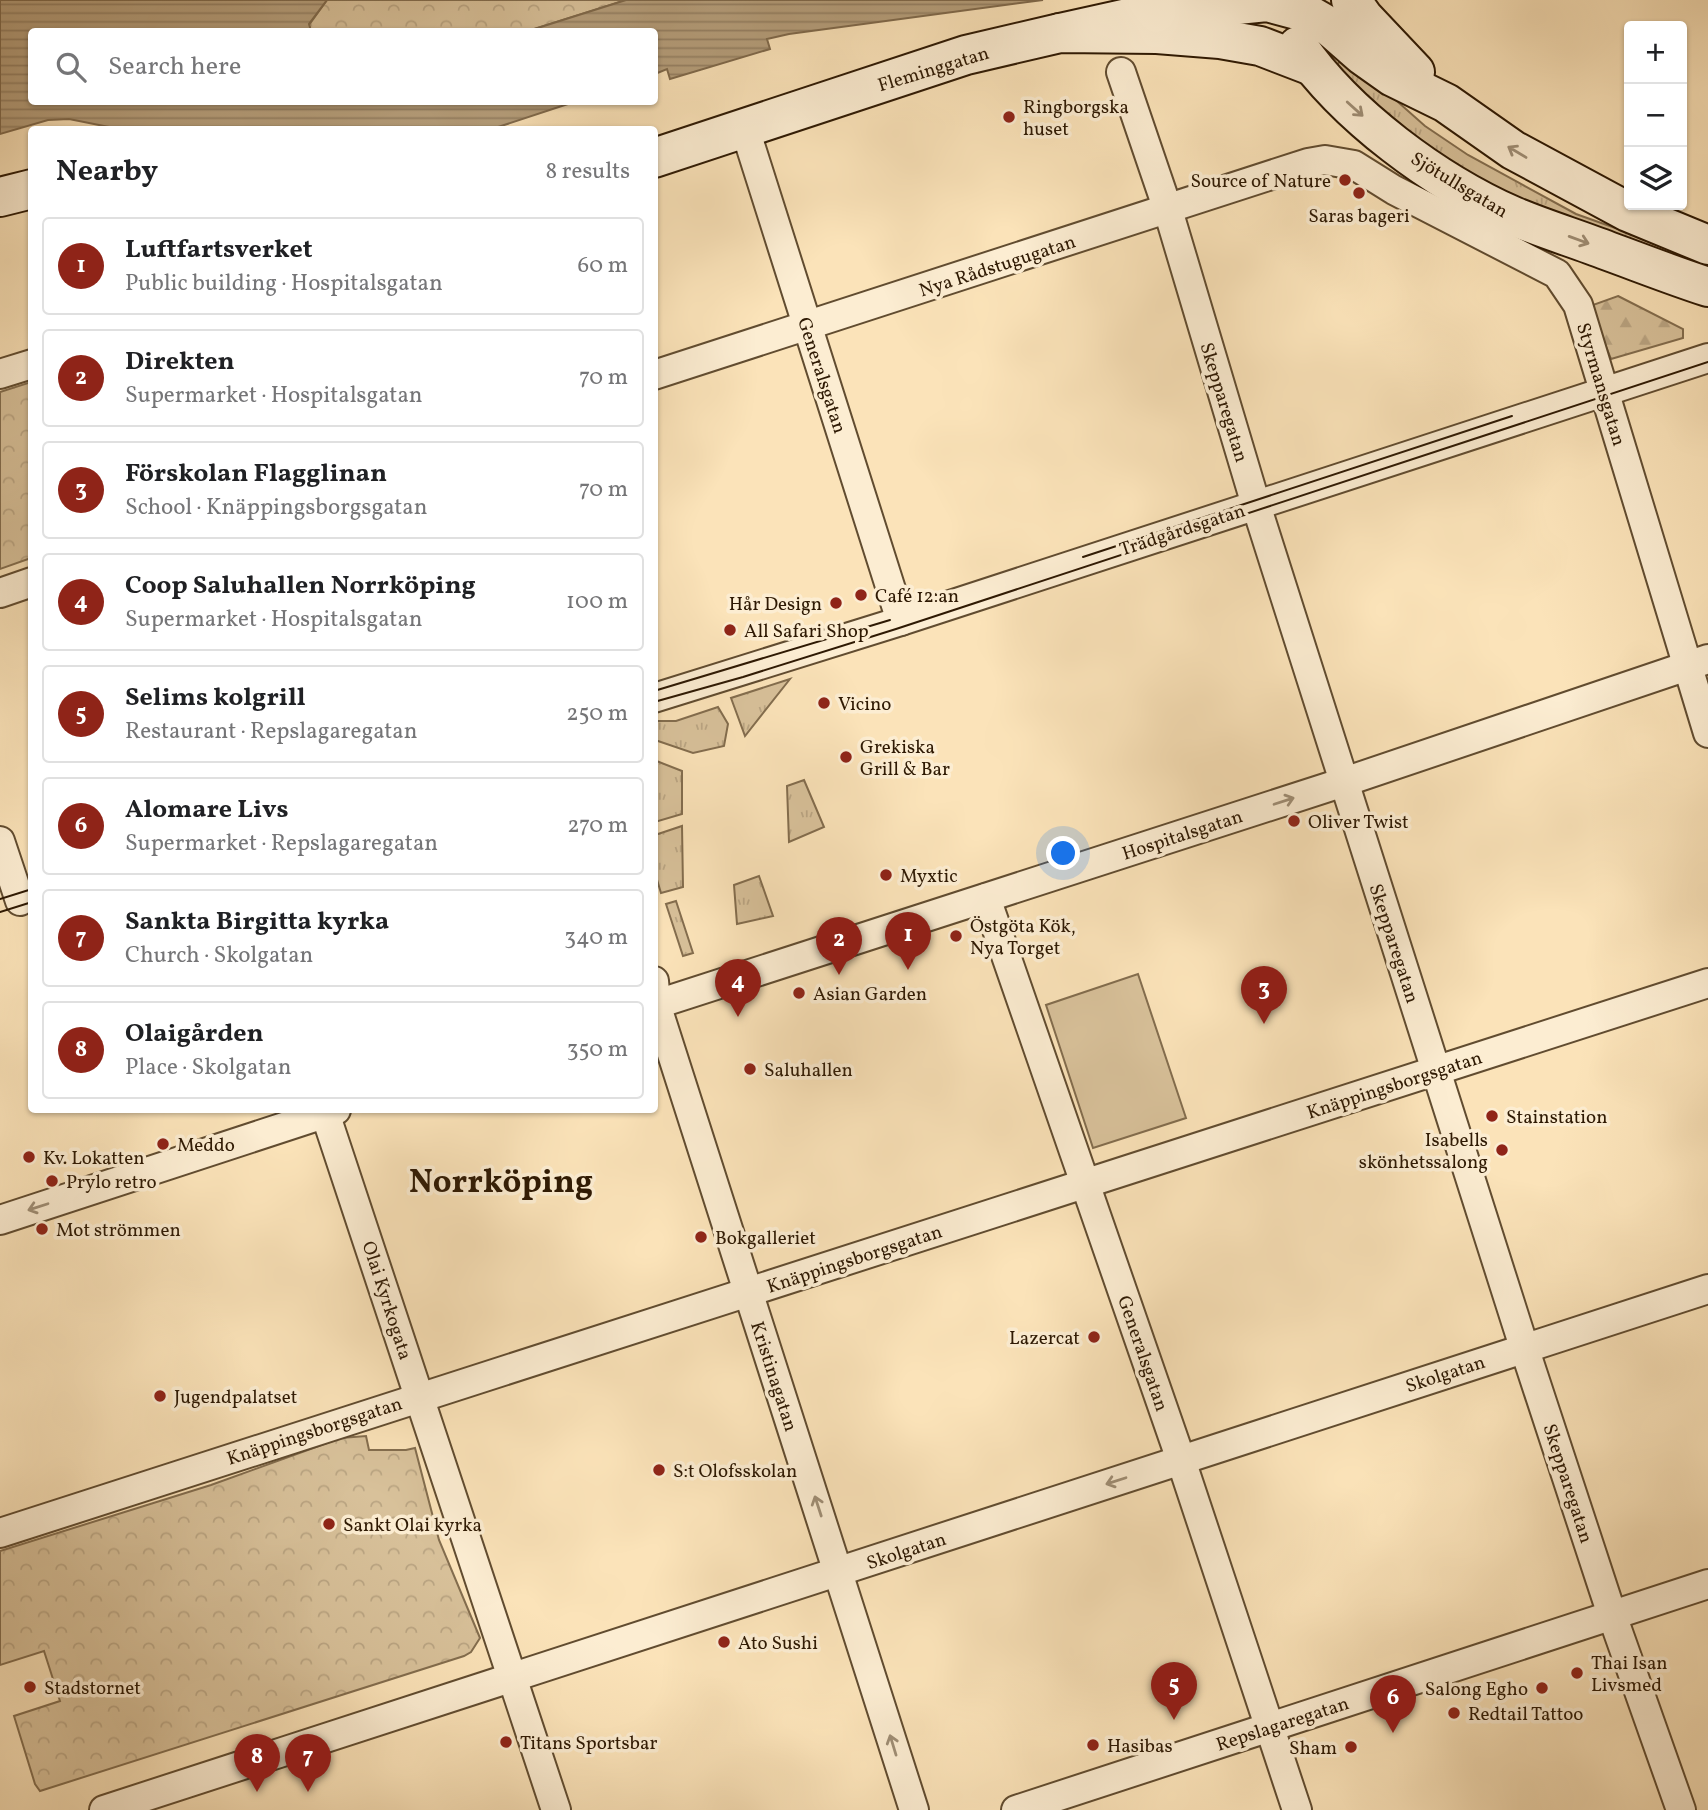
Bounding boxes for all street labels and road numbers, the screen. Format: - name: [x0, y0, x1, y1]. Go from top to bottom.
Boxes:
- street label: Fleminggatan: [875, 41, 993, 99]
- street label: Sjötullsgatan: [1405, 146, 1512, 225]
- street label: Nya Rådstugugatan: [916, 229, 1079, 304]
- street label: Generalsgatan: [790, 314, 852, 437]
- street label: Styrmansgatan: [1569, 320, 1631, 449]
- street label: Skepparegatan: [1193, 339, 1254, 466]
- street label: Trädgårdsgatan: [1116, 498, 1249, 563]
- street label: Hospitalsgatan: [1119, 804, 1246, 868]
- street label: Skepparegatan: [1362, 881, 1425, 1007]
- street label: Knäppingsborgsgatan: [1304, 1045, 1486, 1127]
- street label: Knäppingsborgsgatan: [764, 1219, 946, 1301]
- street label: Olai Kyrkogata: [355, 1238, 418, 1363]
- street label: Generalsgatan: [1110, 1292, 1174, 1415]
- street label: Kristinagatan: [743, 1318, 803, 1435]
- street label: Skolgatan: [1402, 1350, 1489, 1400]
- street label: Knäppingsborgsgatan: [224, 1391, 406, 1473]
- street label: Skepparegatan: [1536, 1421, 1599, 1547]
- street label: Skolgatan: [863, 1527, 950, 1577]
- street label: Repslagaregatan: [1213, 1691, 1352, 1759]

